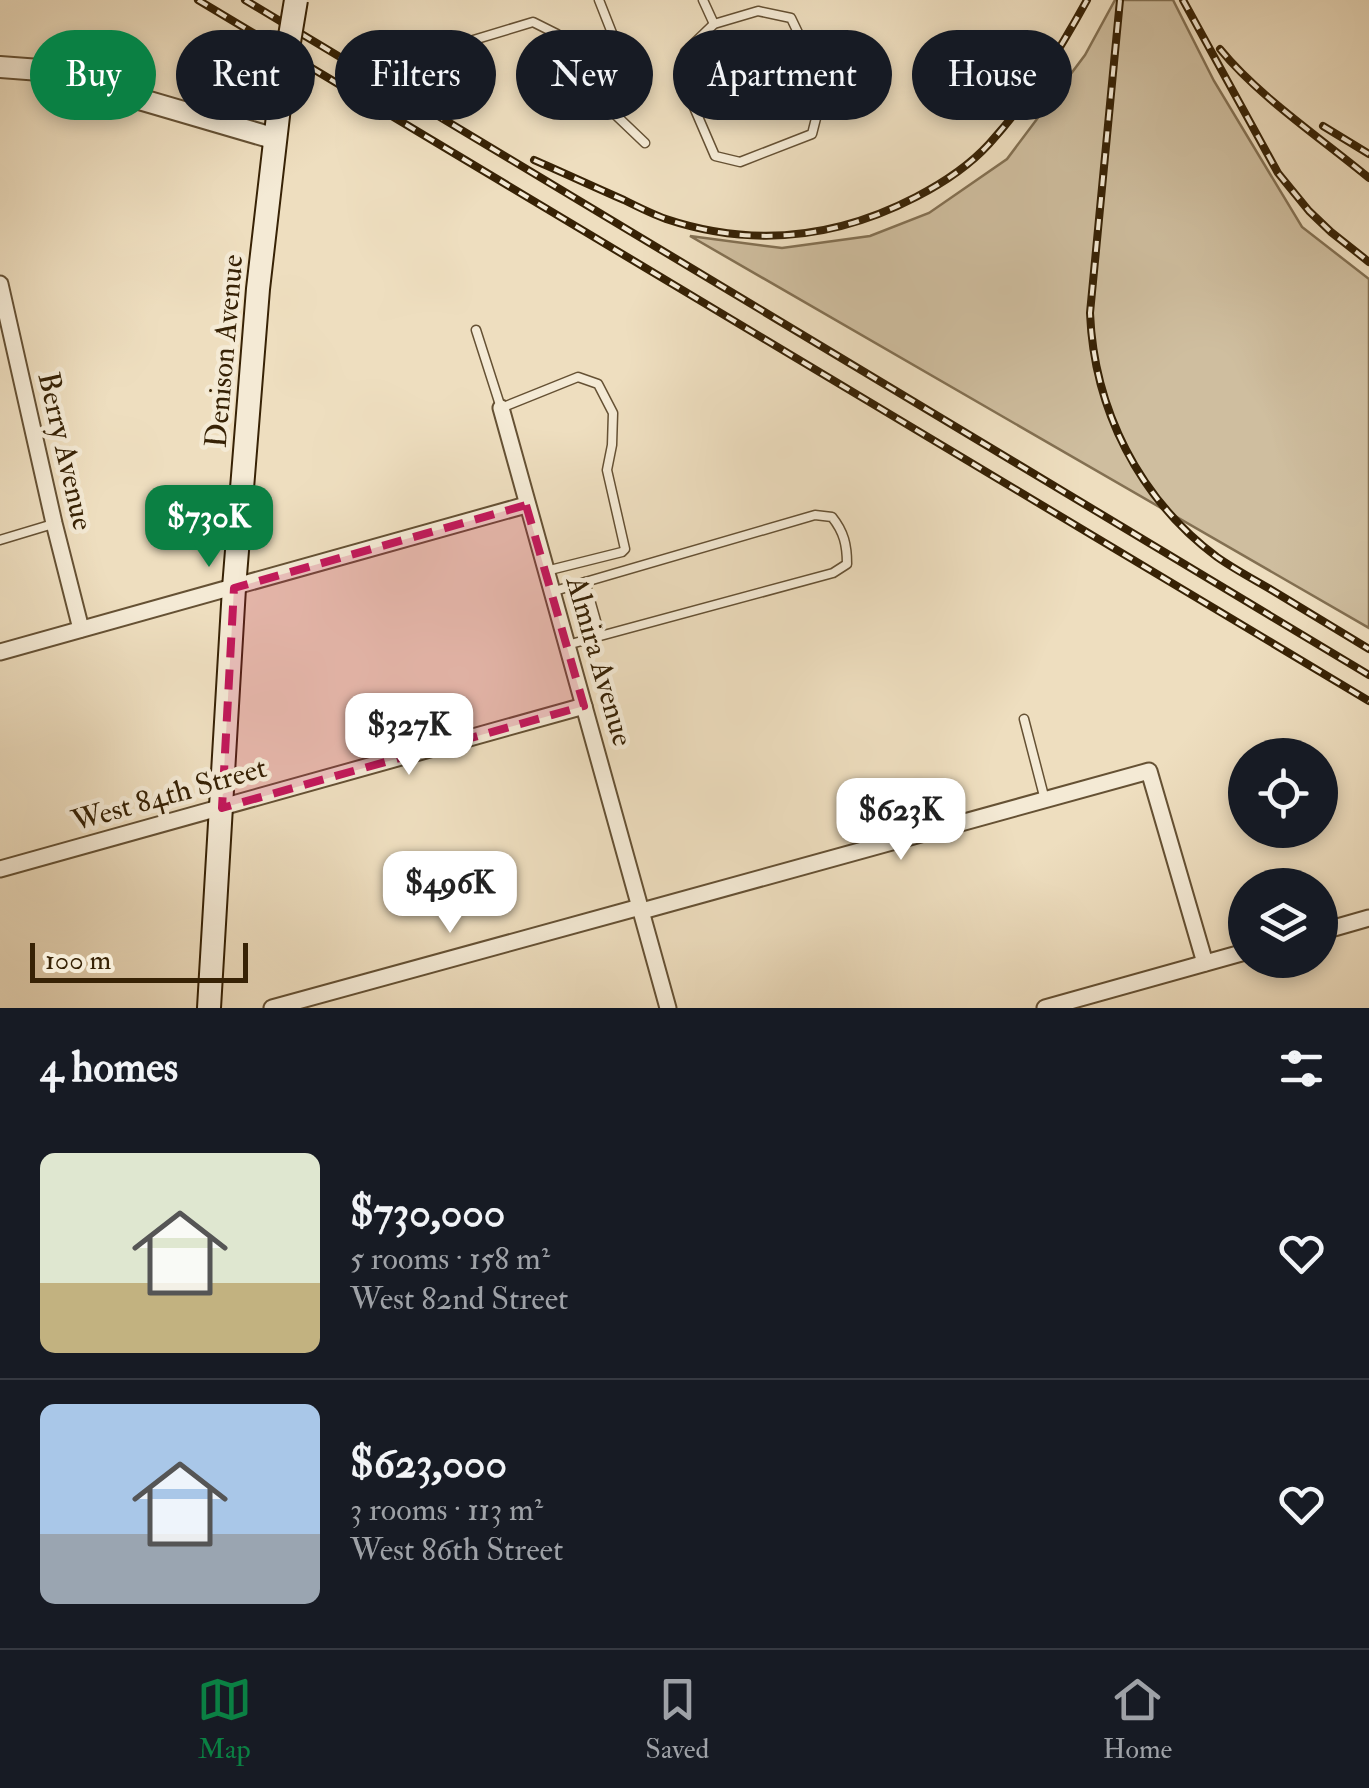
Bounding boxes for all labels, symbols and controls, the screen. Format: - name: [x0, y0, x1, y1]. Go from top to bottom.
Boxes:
- chip: Buy: [30, 30, 156, 120]
- chip: Rent: [176, 30, 315, 120]
- chip: Filters: [335, 30, 496, 120]
- chip: New: [516, 30, 653, 120]
- chip: Apartment: [673, 30, 892, 120]
- chip: House: [912, 30, 1072, 120]
- street label: Denison Avenue: [198, 253, 251, 449]
- street label: Berry Avenue: [29, 369, 102, 534]
- pin: $730K: [139, 485, 279, 570]
- text: $730K: [167, 497, 251, 537]
- street label: Almira Avenue: [557, 571, 641, 750]
- pin: $327K: [339, 693, 479, 778]
- text: $327K: [367, 705, 451, 745]
- map controls: [1228, 738, 1338, 978]
- button: locate: [1228, 738, 1338, 848]
- street label: West 84th Street: [66, 749, 271, 840]
- pin: $623K: [831, 778, 971, 863]
- text: $623K: [858, 790, 944, 830]
- pin: $496K: [380, 851, 520, 936]
- text: $496K: [405, 863, 495, 903]
- button: layers: [1228, 868, 1338, 978]
- scale bar: [30, 938, 248, 983]
- text: 100 m: [45, 943, 111, 978]
- icon: filters: [1274, 1041, 1329, 1096]
- text: 4 homes: [40, 1042, 178, 1094]
- text: $730,000: [350, 1187, 505, 1239]
- icon: home: [120, 1193, 240, 1313]
- icon: heart: [1274, 1226, 1329, 1281]
- text: 5 rooms · 158 m²: [350, 1239, 550, 1279]
- text: West 82nd Street: [350, 1279, 568, 1319]
- text: $623,000: [350, 1438, 507, 1490]
- icon: home: [120, 1444, 240, 1564]
- icon: heart: [1274, 1477, 1329, 1532]
- text: 3 rooms · 113 m²: [350, 1490, 543, 1530]
- text: West 86th Street: [350, 1530, 563, 1570]
- tab: Map: [197, 1672, 252, 1767]
- tab: Saved: [645, 1672, 709, 1767]
- tab: Home: [1103, 1672, 1172, 1767]

